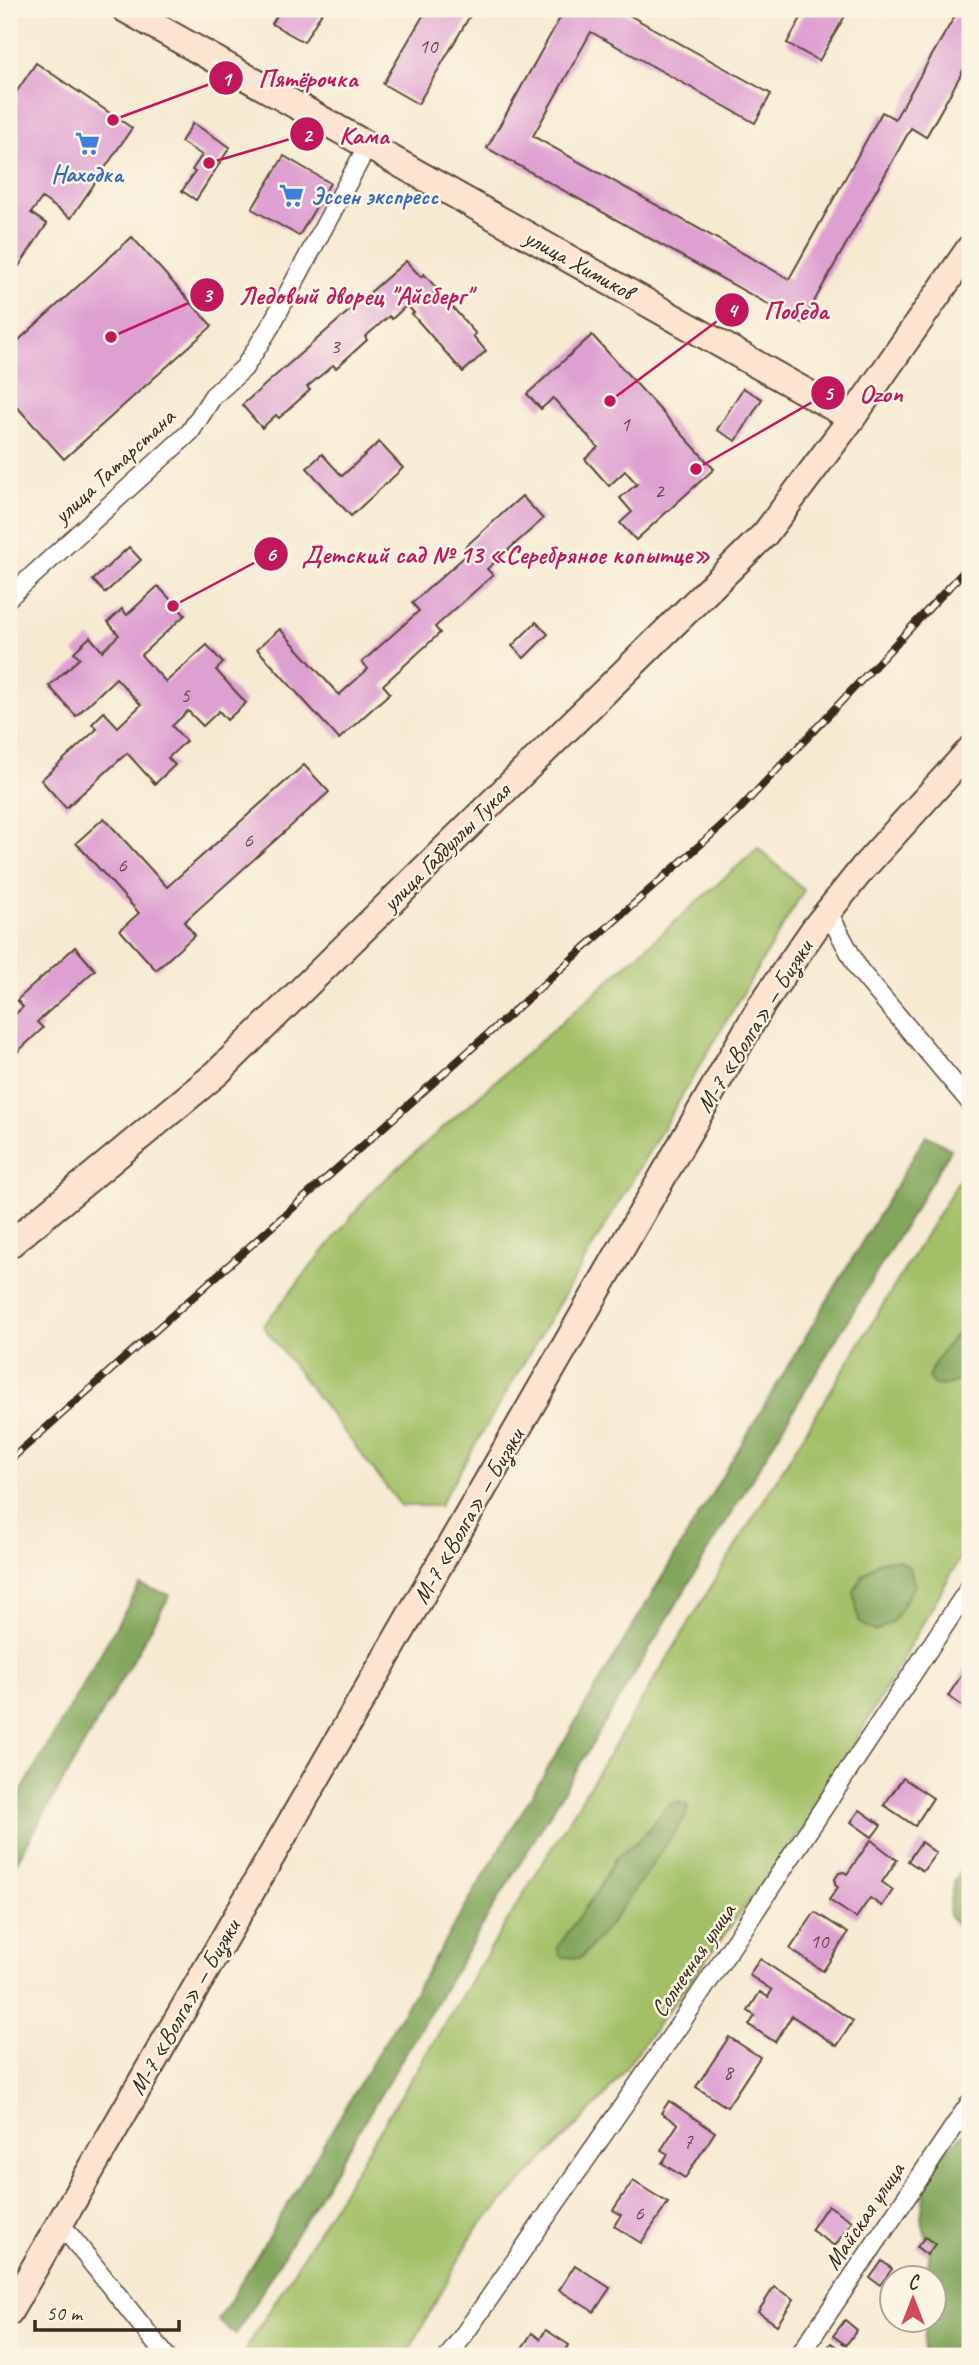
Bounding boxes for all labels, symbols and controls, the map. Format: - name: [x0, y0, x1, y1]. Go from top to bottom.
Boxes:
- house number: 10: [419, 33, 439, 59]
- callout: Пятёрочка: [209, 55, 371, 102]
- text: Пятёрочка: [258, 62, 359, 95]
- text: 1: [221, 66, 233, 92]
- callout: Кама: [290, 111, 403, 158]
- text: Кама: [339, 119, 391, 152]
- text: 2: [302, 122, 314, 148]
- supermarket icon: Находка: [73, 129, 101, 157]
- place label: Находка: [51, 159, 125, 189]
- place label: Эссен экспресс: [311, 181, 440, 211]
- supermarket icon: Эссен экспресс: [277, 182, 305, 210]
- street label: улица Химиков: [517, 221, 642, 308]
- callout: Ледовый дворец "Айсберг": [189, 272, 486, 319]
- text: Ледовый дворец "Айсберг": [238, 279, 478, 312]
- text: 3: [202, 282, 214, 308]
- callout: Победа: [714, 286, 842, 333]
- text: Победа: [764, 294, 831, 327]
- text: 4: [727, 297, 739, 323]
- house number: 3: [330, 333, 341, 359]
- callout: Ozon: [810, 369, 917, 416]
- text: Ozon: [859, 377, 904, 410]
- text: 5: [823, 380, 834, 406]
- street label: улица Татарстана: [45, 401, 182, 531]
- house number: 1: [620, 411, 631, 437]
- house number: 2: [654, 478, 665, 504]
- callout: Детский сад № 13 «Серебряное копытце»: [253, 531, 724, 578]
- text: Детский сад № 13 «Серебряное копытце»: [302, 538, 711, 571]
- text: 6: [266, 541, 278, 567]
- house number: 5: [180, 682, 191, 708]
- street label: улица Габдуллы Тукая: [374, 775, 518, 919]
- house number: 6: [243, 827, 253, 853]
- house number: 6: [117, 852, 127, 878]
- street label: М-7 «Волга» — Бизяки: [689, 932, 821, 1118]
- street label: М-7 «Волга» — Бизяки: [406, 1421, 532, 1609]
- street label: Солнечная улица: [644, 1896, 743, 2023]
- street label: М-7 «Волга» — Бизяки: [122, 1912, 248, 2100]
- house number: 10: [810, 1928, 830, 1954]
- house number: 8: [723, 2059, 735, 2085]
- house number: 7: [683, 2128, 694, 2154]
- street label: Майская улица: [817, 2155, 912, 2275]
- house number: 6: [634, 2200, 644, 2226]
- north arrow: [878, 2264, 948, 2334]
- text: С: [908, 2271, 920, 2295]
- scale bar: [35, 2288, 178, 2332]
- text: 50 m: [46, 2300, 84, 2326]

